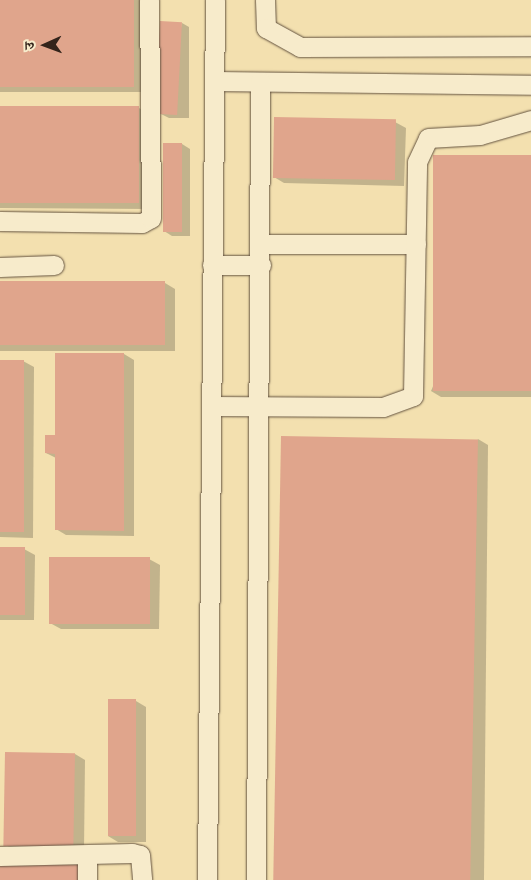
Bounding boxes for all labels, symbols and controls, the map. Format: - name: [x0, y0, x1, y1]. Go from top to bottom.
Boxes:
- north arrow: [20, 20, 70, 70]
- text: उ: [21, 42, 39, 49]

